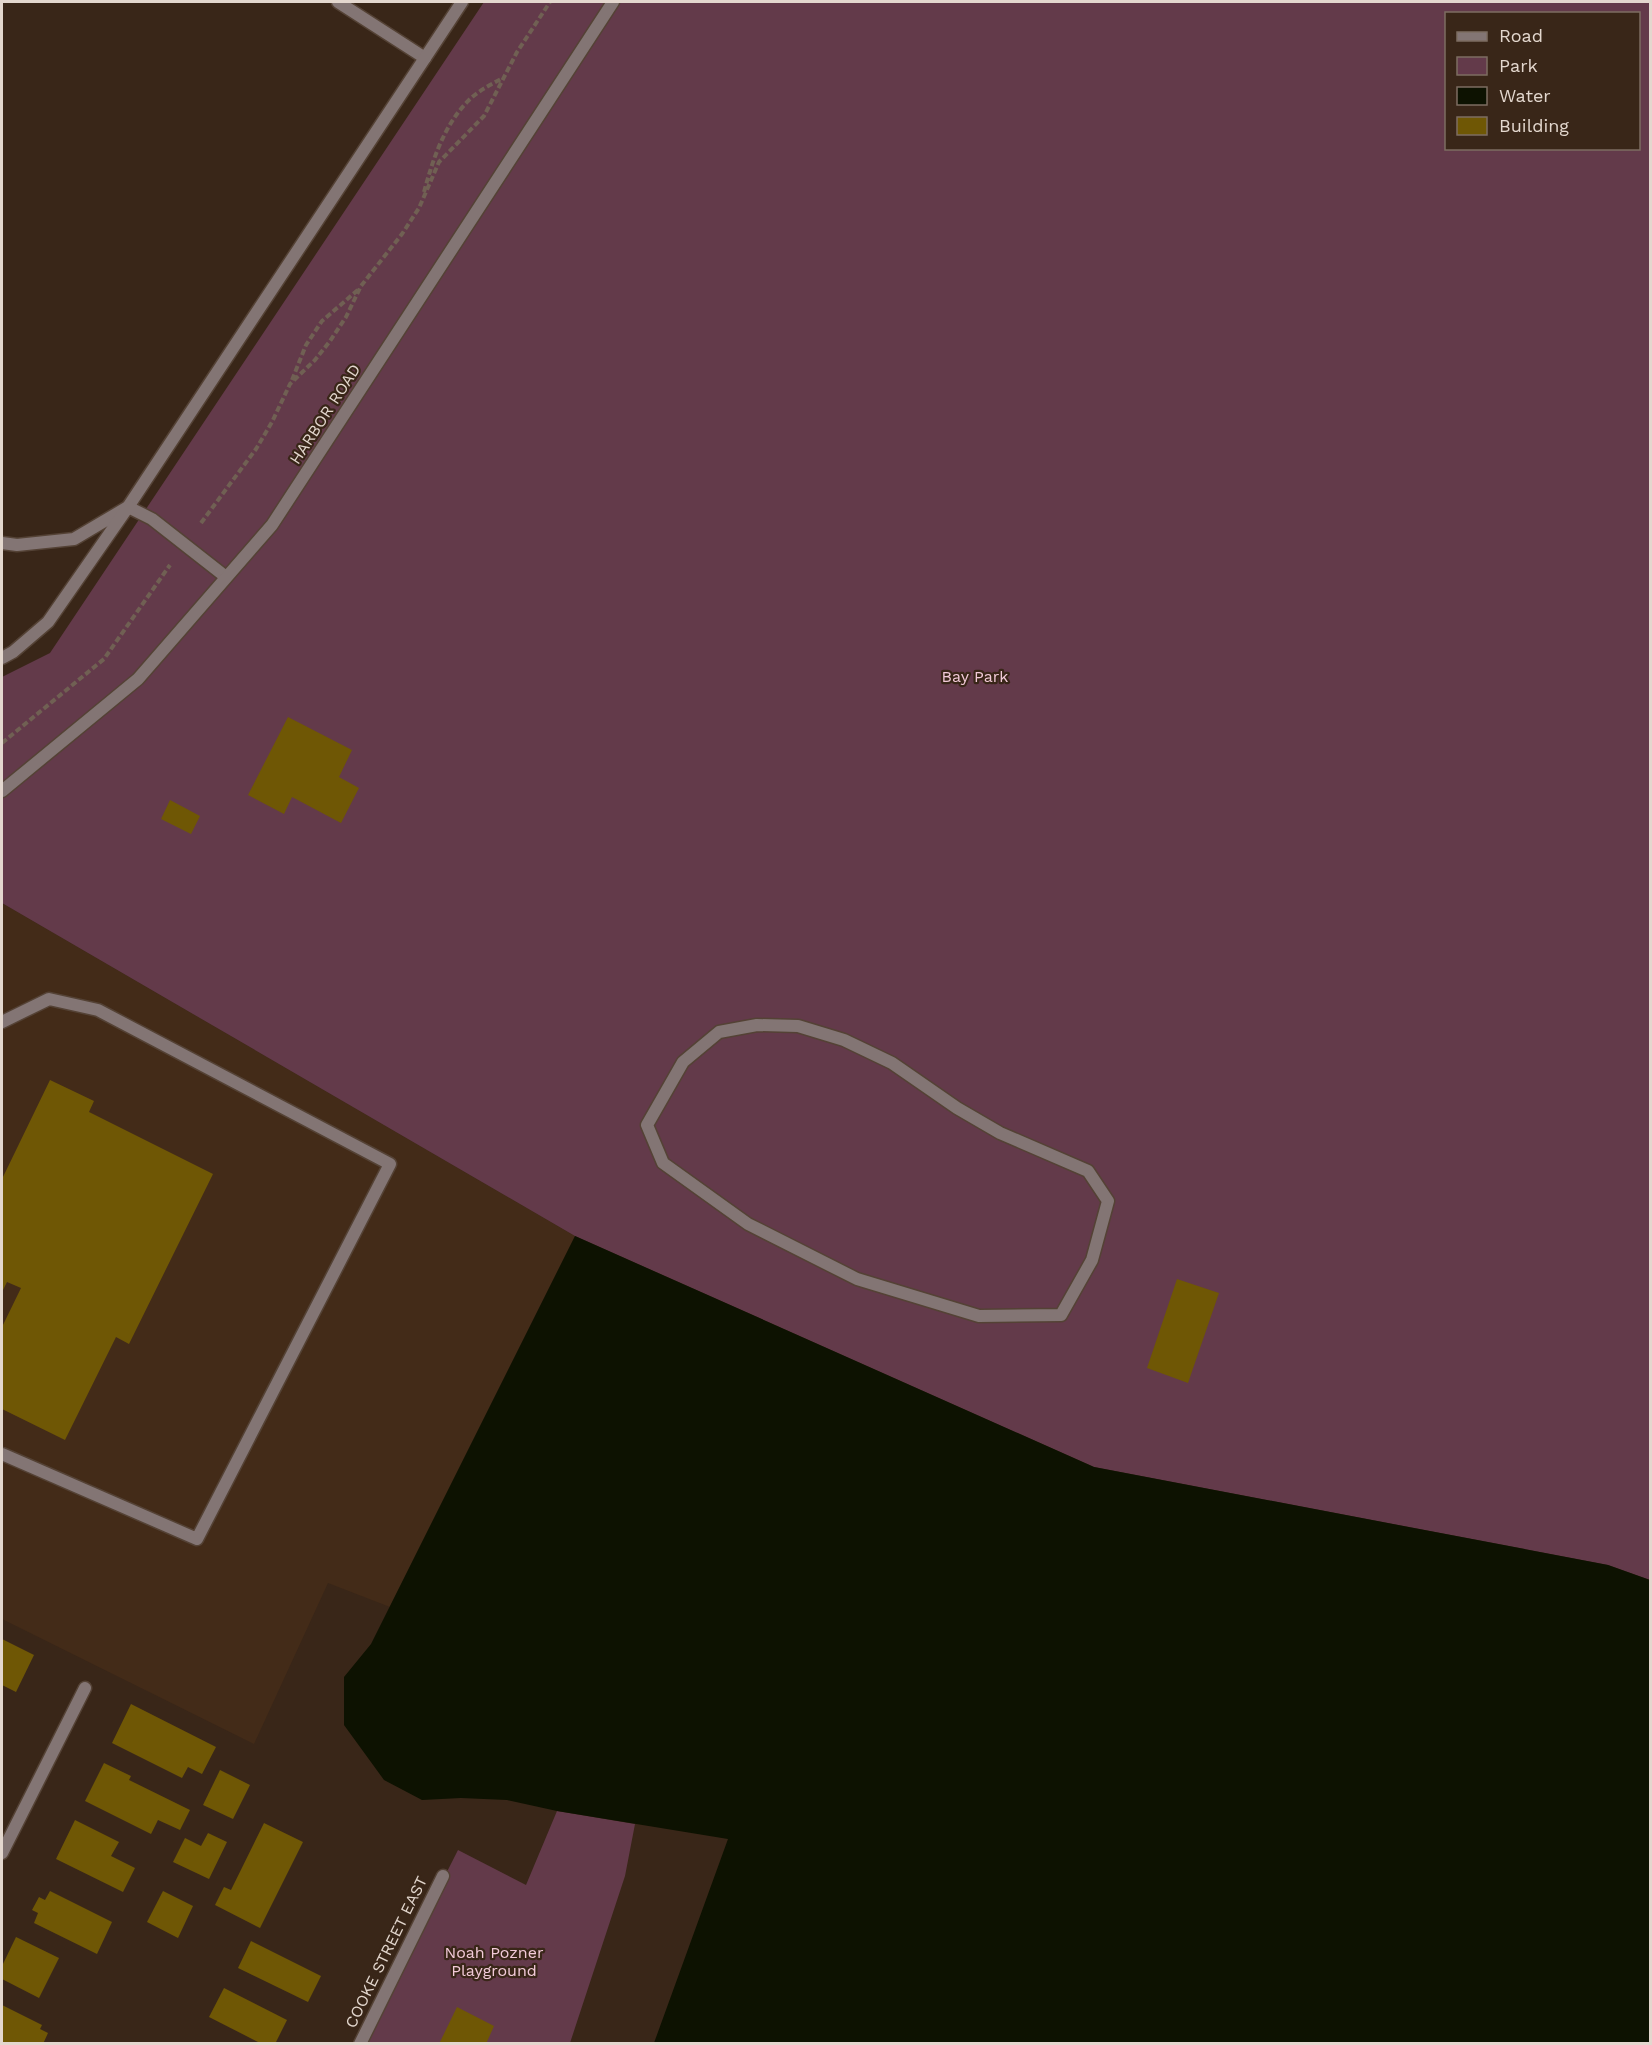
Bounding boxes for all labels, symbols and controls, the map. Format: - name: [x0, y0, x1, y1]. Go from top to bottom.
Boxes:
- legend: [1445, 12, 1640, 150]
- text: Road: [1499, 25, 1543, 46]
- text: Park: [1499, 55, 1538, 76]
- text: Water: [1499, 85, 1551, 106]
- text: Building: [1499, 115, 1569, 136]
- street label: HARBOR ROAD: [286, 360, 364, 468]
- park label: Bay Park: [942, 667, 1008, 686]
- street label: COOKE STREET EAST: [341, 1873, 431, 2031]
- park label: Noah Pozner Playground: [445, 1943, 544, 1980]

